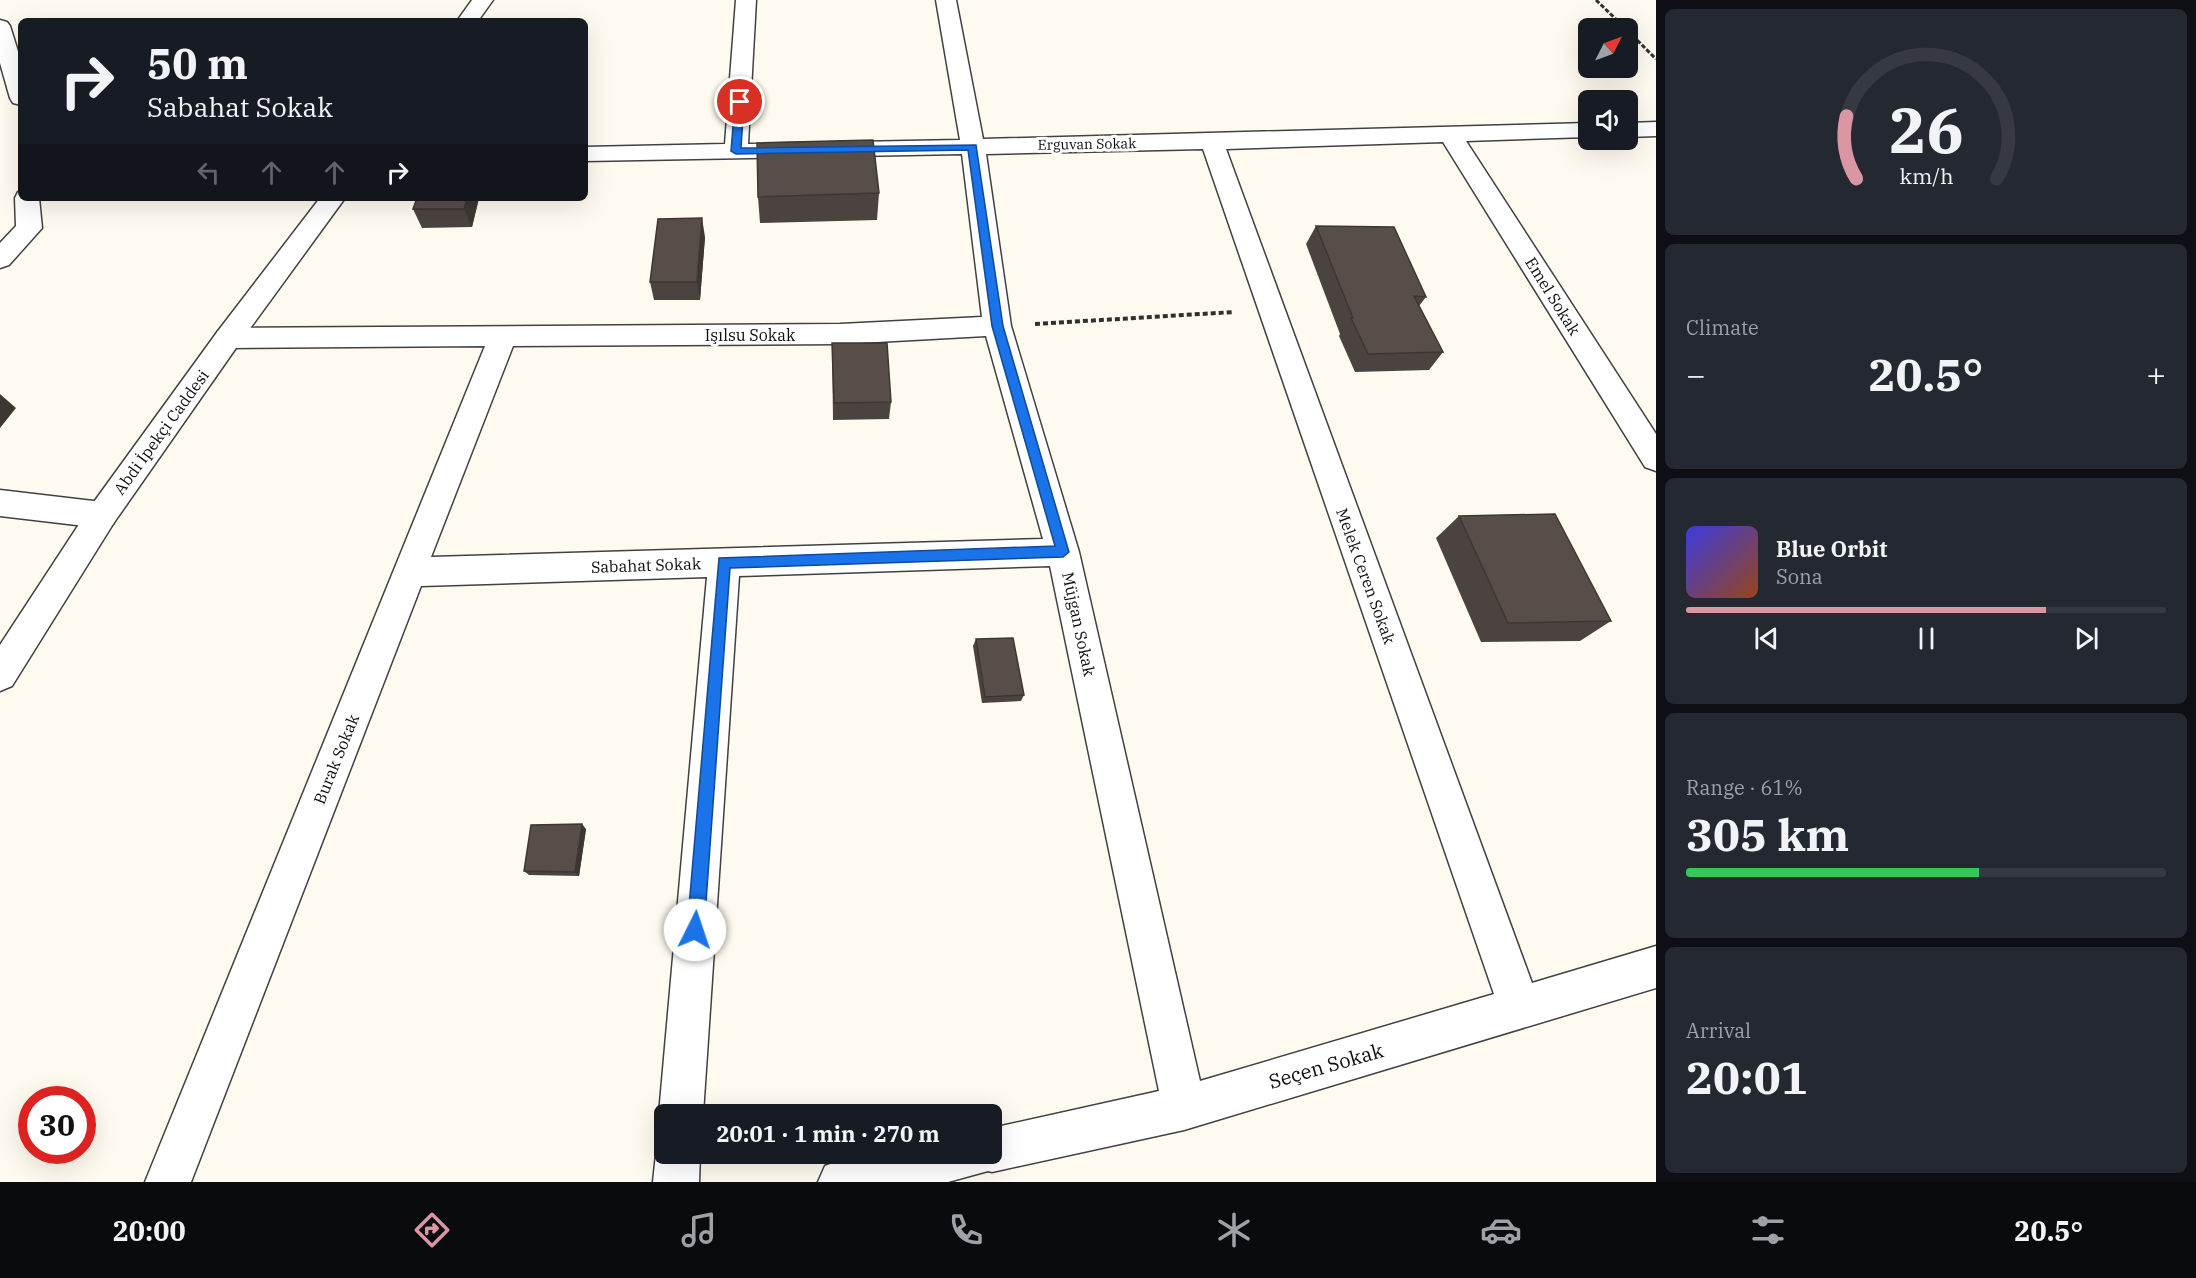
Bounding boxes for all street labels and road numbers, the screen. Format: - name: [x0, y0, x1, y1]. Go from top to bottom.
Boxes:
- street label: Erguvan Sokak: [1037, 134, 1137, 154]
- street label: Emel Sokak: [1521, 253, 1585, 339]
- street label: Işılsu Sokak: [705, 325, 796, 345]
- street label: Abdi İpekçi Caddesi: [109, 366, 213, 498]
- street label: Melek Ceren Sokak: [1332, 505, 1400, 647]
- street label: Sabahat Sokak: [591, 553, 702, 577]
- street label: Müjgan Sokak: [1058, 570, 1100, 679]
- street label: Burak Sokak: [309, 711, 363, 807]
- street label: Seçen Sokak: [1265, 1036, 1387, 1095]

